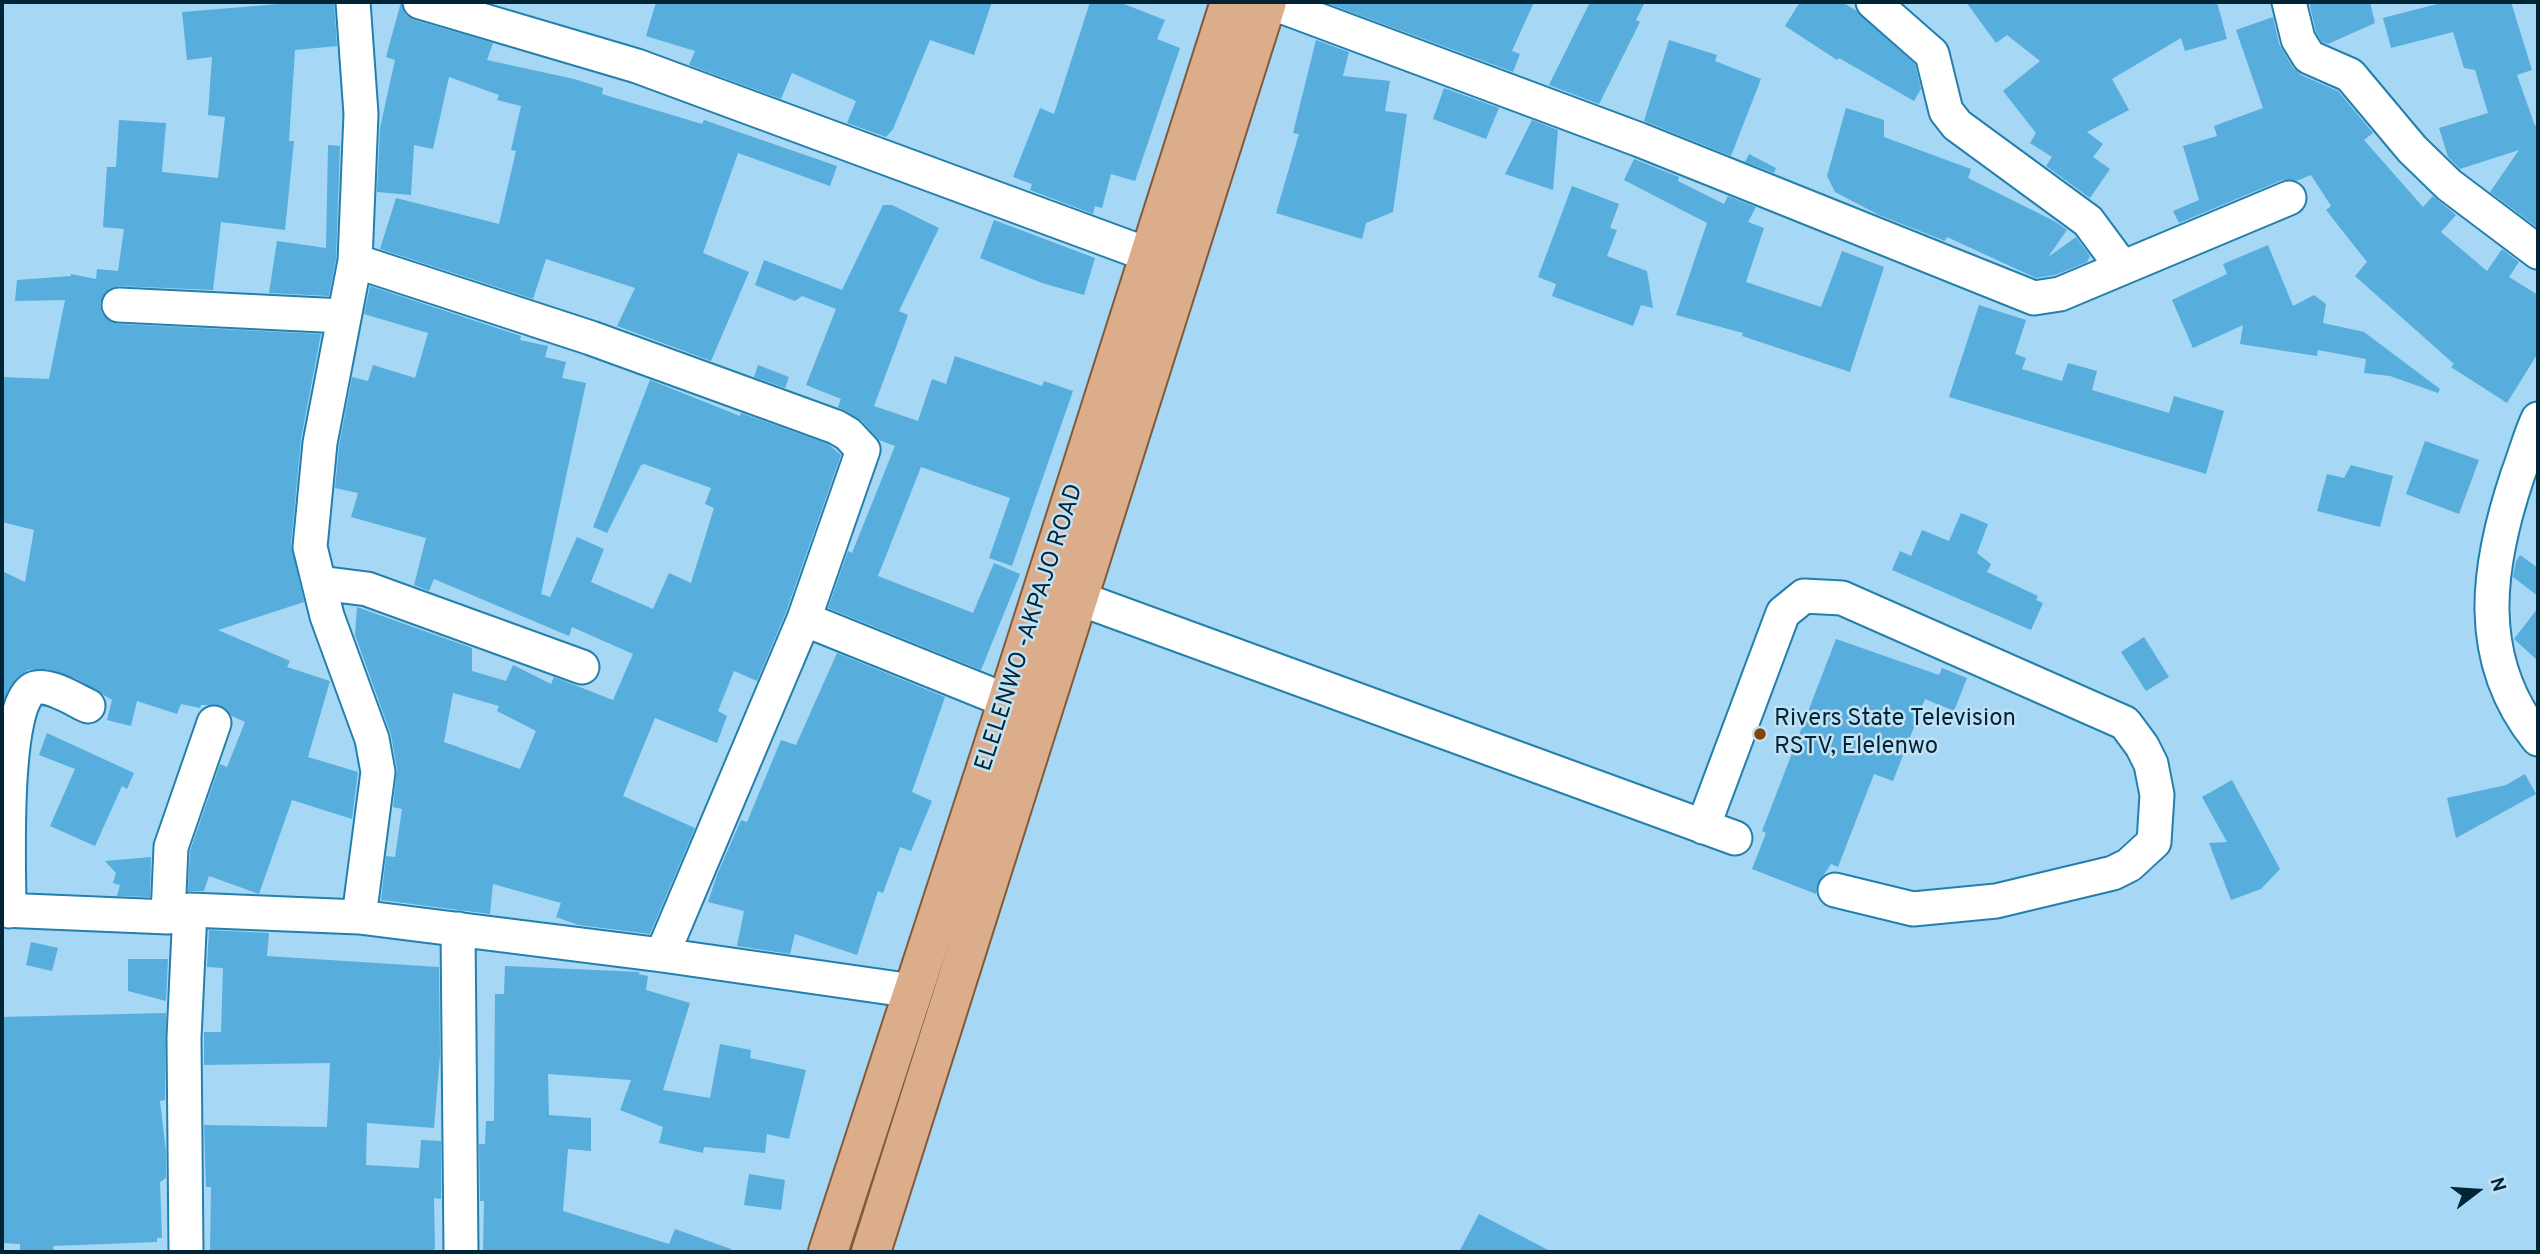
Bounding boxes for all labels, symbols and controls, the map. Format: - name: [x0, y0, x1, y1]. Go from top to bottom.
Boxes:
- street label: ELELENWO -AKPAJO ROAD: [971, 481, 1091, 775]
- place label: Rivers State Television RSTV, Elelenwo: [1774, 706, 2016, 762]
- marker: Rivers State Television RSTV, Elelenwo: [1752, 726, 1768, 742]
- north arrow: [2442, 1156, 2512, 1226]
- text: N: [2484, 1175, 2511, 1195]

